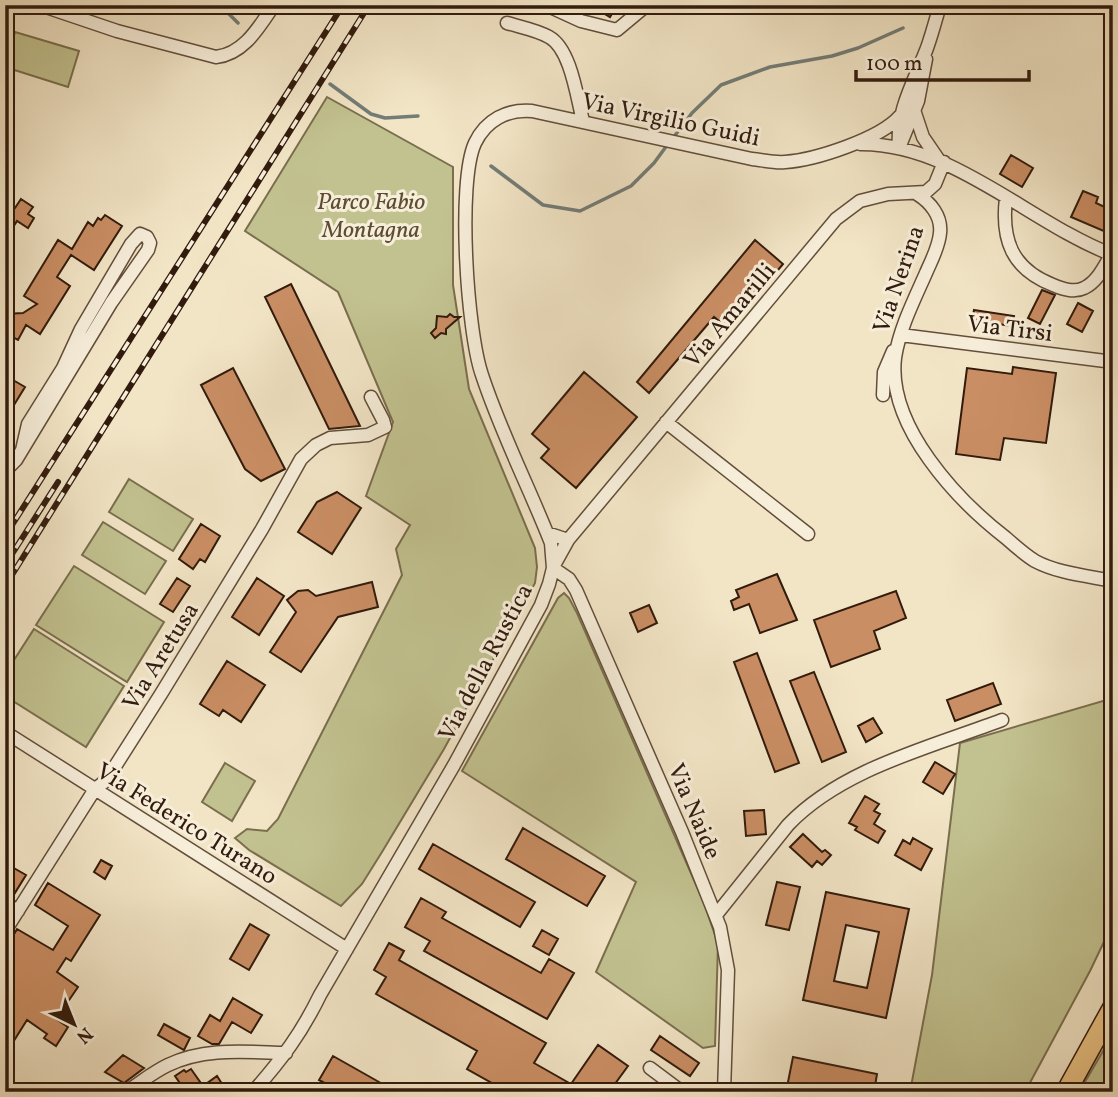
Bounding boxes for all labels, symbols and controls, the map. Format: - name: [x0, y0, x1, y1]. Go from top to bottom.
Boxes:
- scale bar: [856, 38, 1029, 82]
- text: 100 m: [866, 50, 923, 79]
- street label: Via Virgilio Guidi: [578, 85, 763, 156]
- park label: Parco Fabio Montagna: [317, 186, 425, 248]
- street label: Via Nerina: [866, 221, 934, 338]
- street label: Via Amarilli: [676, 256, 785, 376]
- street label: Via Tirsi: [965, 308, 1055, 352]
- street label: Via della Rustica: [431, 578, 543, 748]
- street label: Via Aretusa: [115, 596, 208, 718]
- street label: Via Federico Turano: [89, 755, 283, 894]
- street label: Via Naide: [658, 759, 729, 865]
- north arrow: [38, 988, 108, 1058]
- text: N: [70, 1021, 98, 1049]

